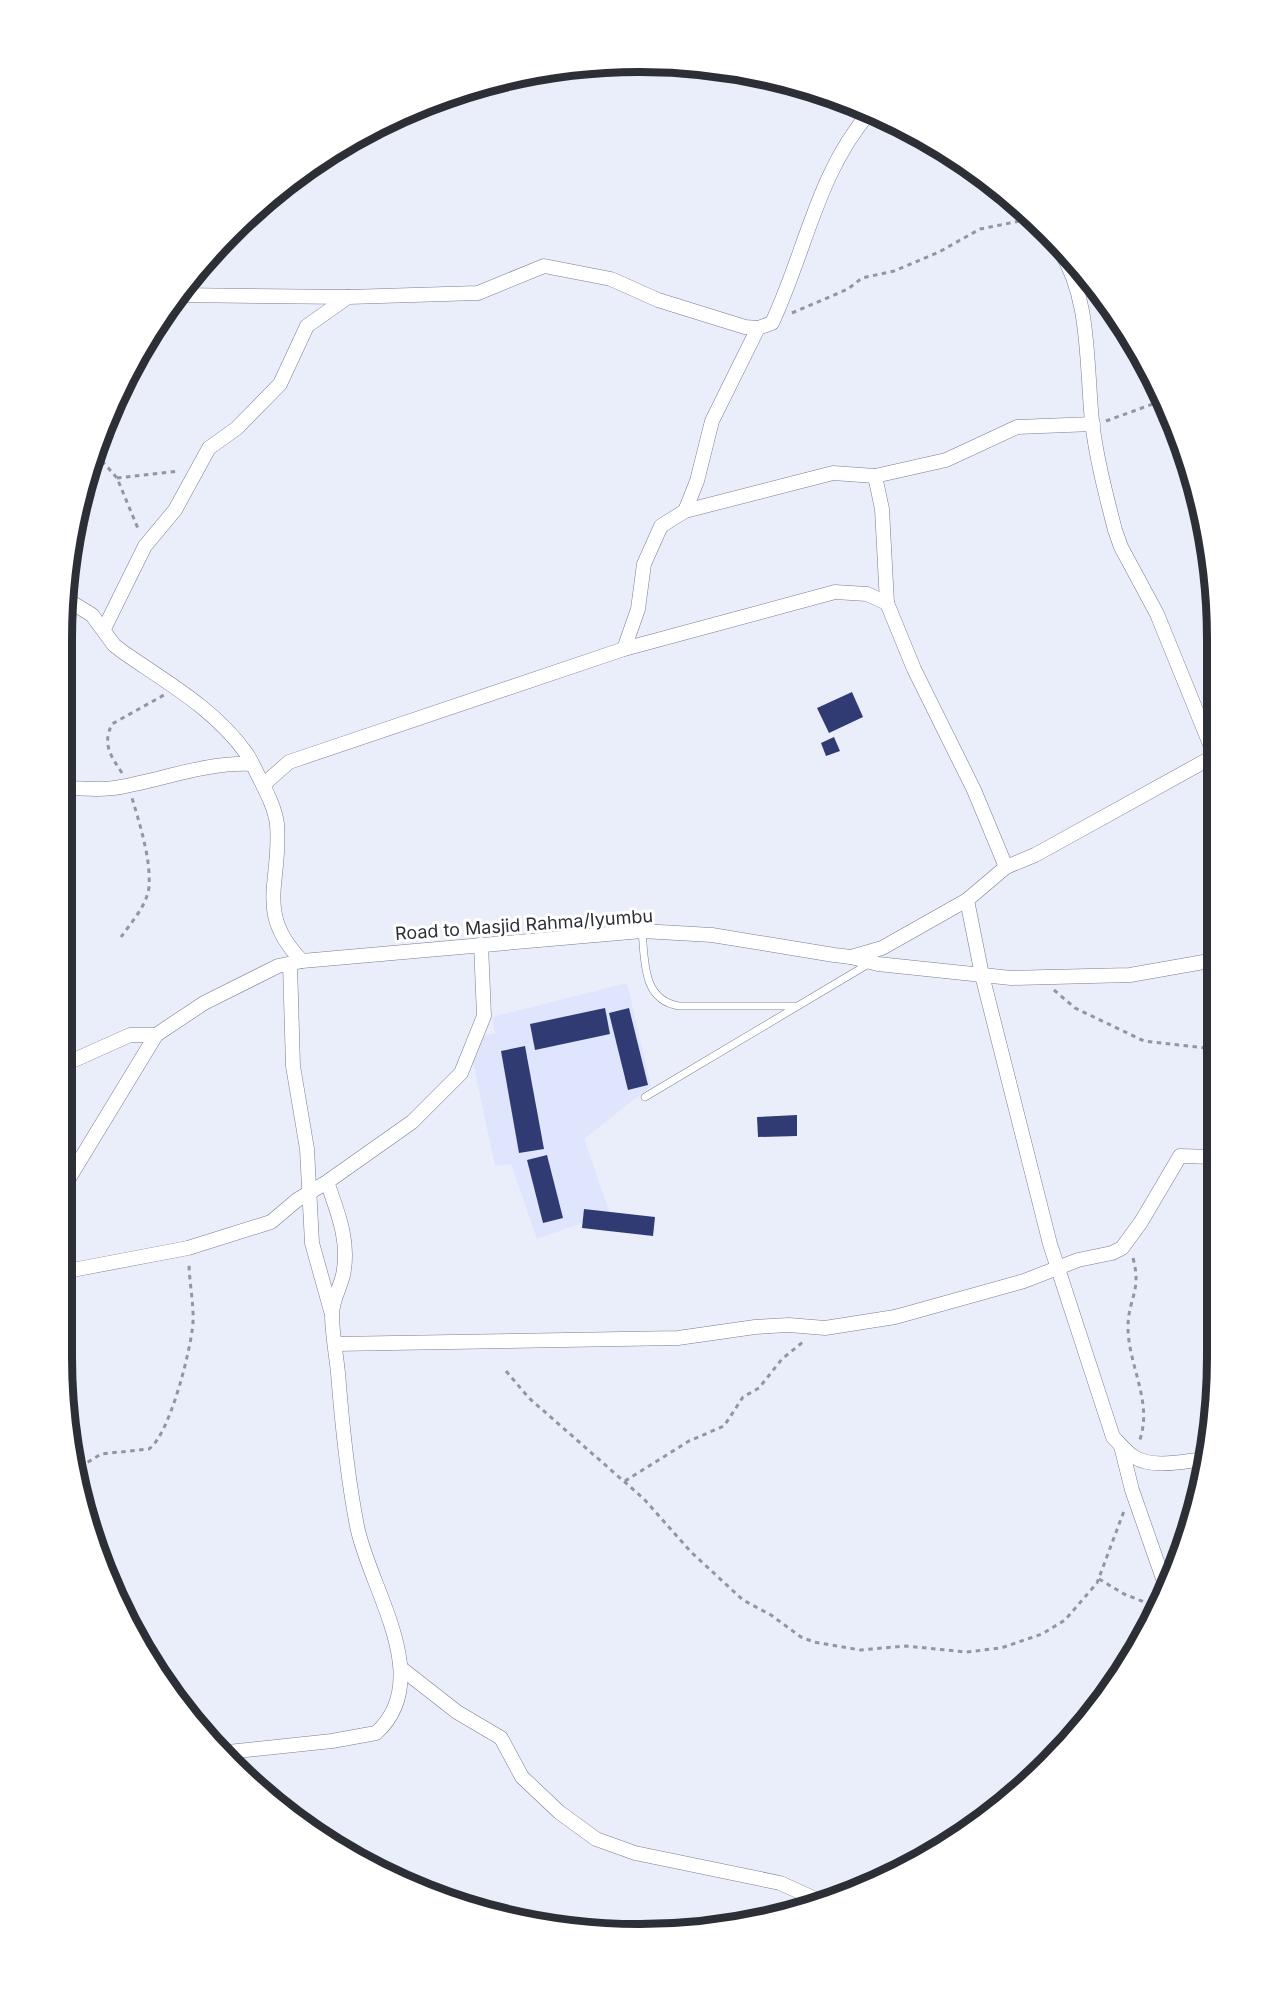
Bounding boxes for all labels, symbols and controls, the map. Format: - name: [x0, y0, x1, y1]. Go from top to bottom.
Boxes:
- street label: Road to Masjid Rahma/Iyumbu: [394, 905, 654, 944]

